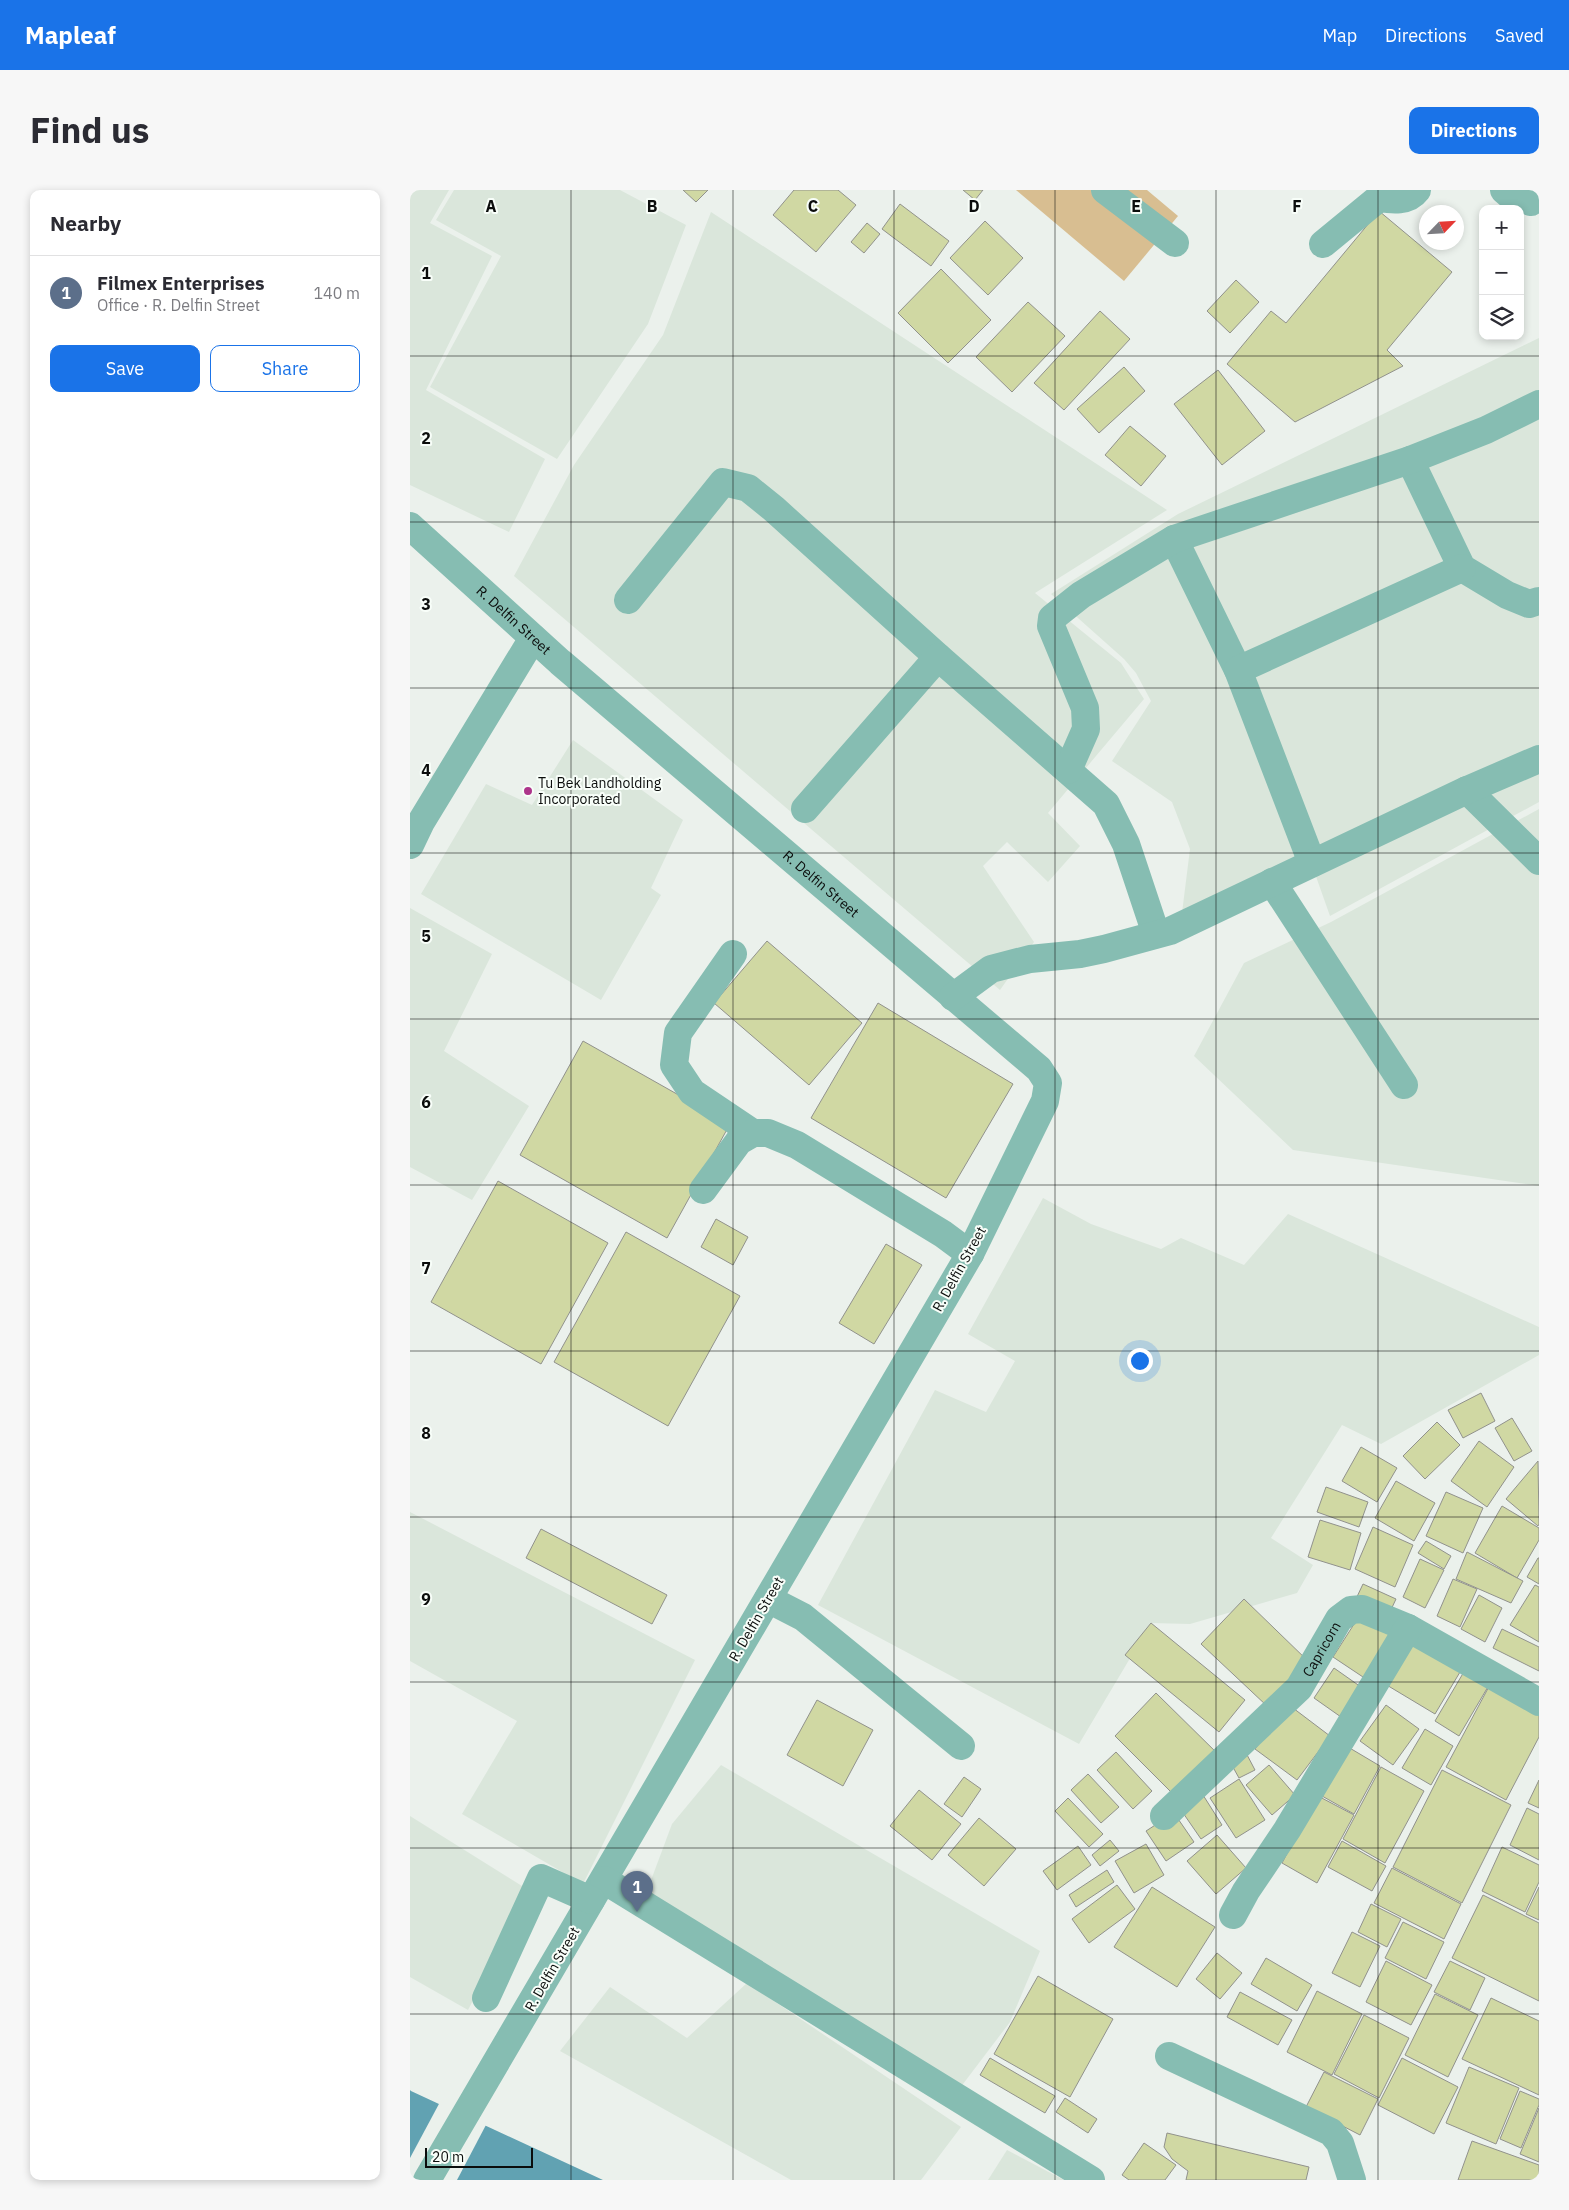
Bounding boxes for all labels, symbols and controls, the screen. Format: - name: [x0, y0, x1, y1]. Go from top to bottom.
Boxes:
- text: Mapleaf: [25, 19, 116, 51]
- text: Map: [1322, 24, 1357, 47]
- text: Directions: [1385, 24, 1467, 47]
- text: Saved: [1495, 24, 1544, 47]
- text: Find us: [30, 107, 149, 153]
- button: Directions: [1409, 107, 1539, 154]
- text: A: [486, 196, 497, 216]
- text: B: [647, 196, 658, 216]
- text: C: [808, 196, 818, 216]
- text: D: [968, 196, 980, 216]
- text: E: [1131, 196, 1141, 216]
- text: F: [1292, 196, 1302, 216]
- north arrow: [1419, 205, 1464, 250]
- map controls: [1479, 205, 1524, 340]
- button: +: [1479, 205, 1524, 250]
- text: Nearby: [50, 209, 121, 237]
- button: −: [1479, 250, 1524, 295]
- text: 1: [421, 263, 431, 283]
- text: Filmex Enterprises: [97, 271, 265, 295]
- text: 1: [61, 283, 71, 303]
- text: 140 m: [313, 283, 360, 303]
- text: Office · R. Delfin Street: [97, 295, 260, 315]
- button: layers: [1479, 295, 1524, 340]
- button: Save: [50, 345, 200, 392]
- button: Share: [210, 345, 360, 392]
- text: 2: [421, 428, 431, 448]
- street label: R. Delfin Street: [473, 582, 555, 659]
- text: 3: [421, 594, 431, 614]
- text: 4: [421, 760, 431, 780]
- place label: Tu Bek Landholding Incorporated: [538, 774, 662, 808]
- marker: Tu Bek Landholding Incorporated: [522, 785, 534, 797]
- street label: R. Delfin Street: [779, 846, 863, 921]
- text: 5: [421, 926, 431, 946]
- text: 6: [421, 1092, 431, 1112]
- street label: R. Delfin Street: [928, 1223, 990, 1315]
- text: 7: [421, 1258, 431, 1278]
- your location: [1127, 1348, 1153, 1374]
- text: 8: [421, 1423, 431, 1443]
- street label: R. Delfin Street: [725, 1573, 787, 1664]
- text: 9: [421, 1589, 431, 1609]
- street label: Capricorn: [1299, 1618, 1345, 1680]
- pin: 1: [621, 1871, 653, 1912]
- street label: R. Delfin Street: [521, 1923, 583, 2014]
- scale bar: [425, 2145, 532, 2168]
- text: 20 m: [432, 2148, 464, 2166]

